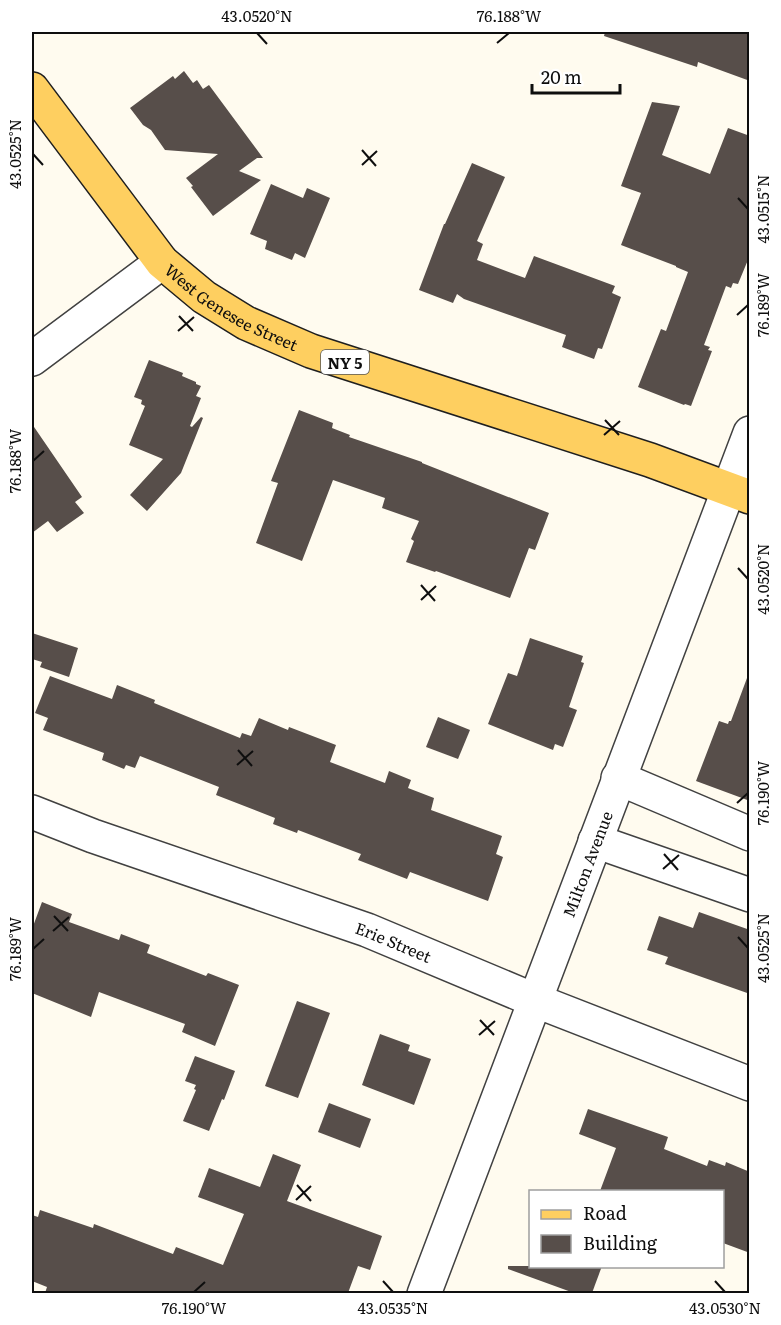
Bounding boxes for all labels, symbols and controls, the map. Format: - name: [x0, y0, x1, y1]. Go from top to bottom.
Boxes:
- text: 43.0520°N: [221, 4, 293, 27]
- text: 76.188°W: [477, 4, 542, 27]
- scale bar: [532, 57, 620, 95]
- text: 20 m: [541, 63, 582, 90]
- text: 43.0525°N: [3, 119, 26, 189]
- text: 43.0515°N: [751, 175, 774, 243]
- street label: West Genesee Street: [160, 257, 302, 356]
- text: 76.189°W: [751, 272, 774, 337]
- road number: NY 5: [321, 350, 369, 374]
- text: 76.188°W: [3, 428, 26, 493]
- text: 43.0520°N: [751, 543, 774, 615]
- text: 76.190°W: [751, 760, 774, 825]
- street label: Milton Avenue: [556, 807, 618, 920]
- text: 43.0525°N: [751, 913, 774, 983]
- street label: Erie Street: [352, 915, 436, 968]
- text: 76.189°W: [3, 916, 26, 981]
- legend: [529, 1190, 724, 1268]
- text: Road: [583, 1199, 627, 1226]
- text: Building: [583, 1229, 658, 1256]
- text: 76.190°W: [162, 1296, 227, 1319]
- text: 43.0535°N: [358, 1296, 428, 1319]
- text: 43.0530°N: [689, 1296, 761, 1319]

